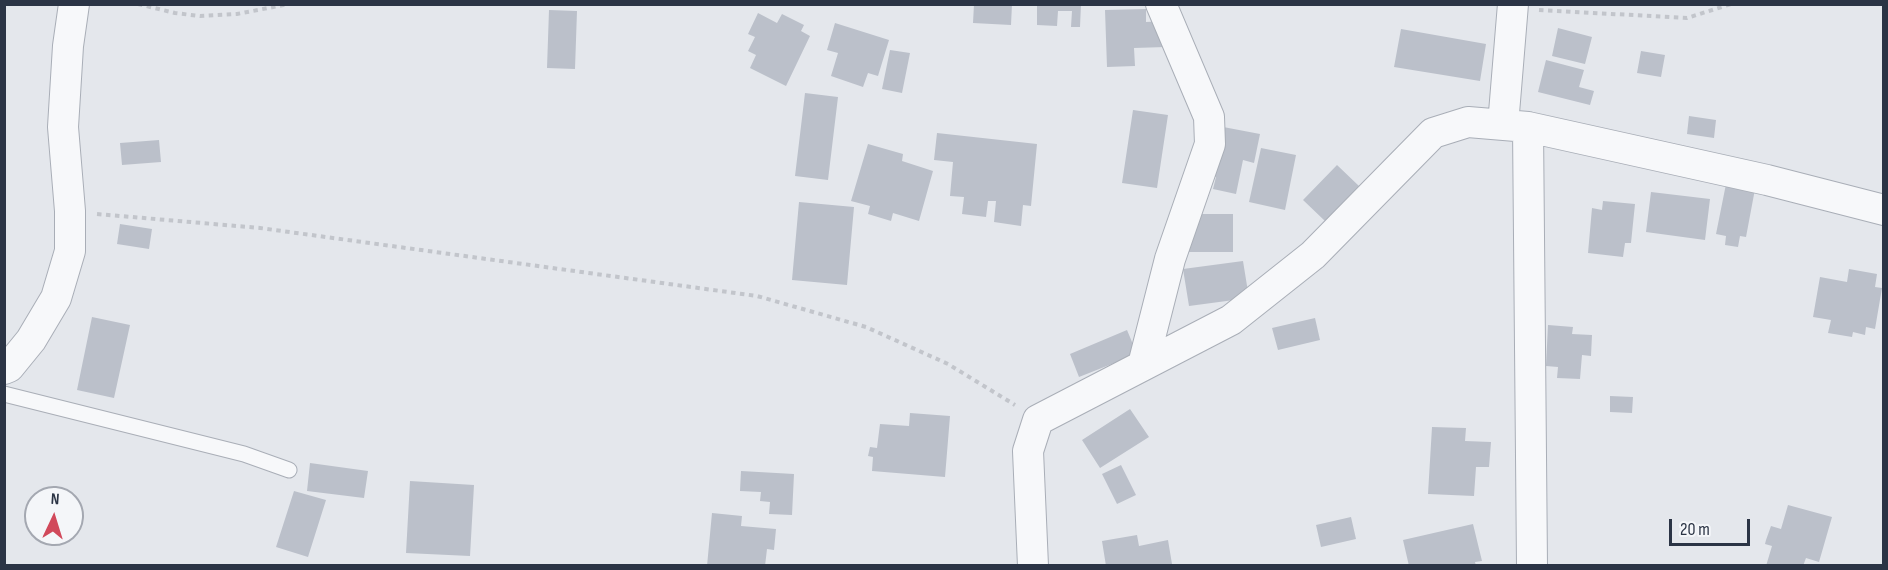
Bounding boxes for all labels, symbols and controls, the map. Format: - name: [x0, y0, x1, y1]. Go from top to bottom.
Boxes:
- north arrow: [24, 486, 84, 546]
- text: N: [50, 490, 60, 509]
- scale bar: [1672, 507, 1753, 545]
- text: 20 m: [1680, 519, 1710, 540]

